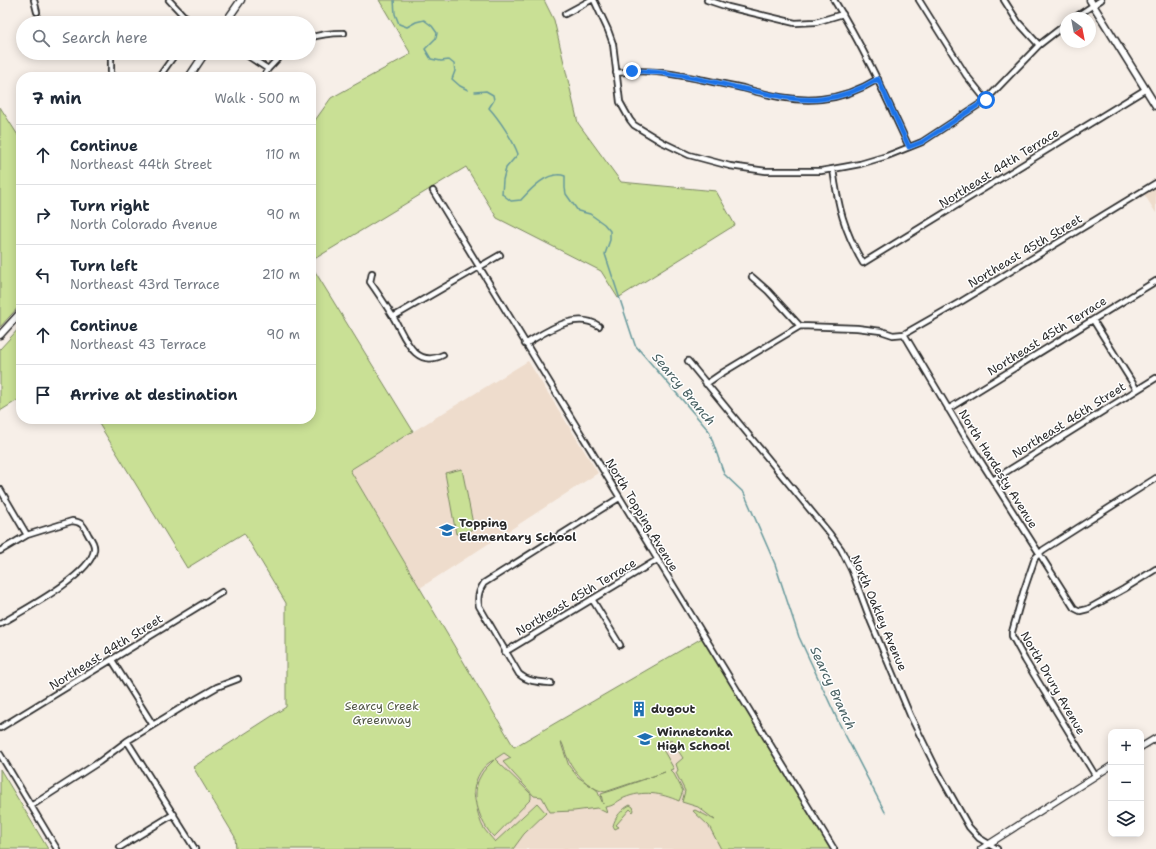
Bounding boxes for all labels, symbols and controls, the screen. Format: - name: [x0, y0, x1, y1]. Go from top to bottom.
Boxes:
- north arrow: [1060, 12, 1096, 48]
- search box: [16, 16, 316, 60]
- icon: search: [30, 27, 52, 49]
- text: Search here: [62, 28, 148, 48]
- route end: [623, 62, 641, 80]
- text: 7 min: [32, 87, 82, 109]
- text: Walk · 500 m: [214, 90, 300, 107]
- route start: [977, 91, 995, 109]
- street label: Northeast 44th Terrace: [936, 124, 1062, 212]
- text: Continue: [70, 136, 138, 156]
- icon: ahead: [32, 144, 54, 166]
- text: 110 m: [265, 146, 300, 163]
- text: Northeast 44th Street: [70, 156, 212, 173]
- text: Turn right: [70, 196, 150, 216]
- icon: right: [32, 204, 54, 226]
- text: 90 m: [266, 206, 300, 223]
- street label: Northeast 45th Street: [965, 211, 1085, 291]
- text: North Colorado Avenue: [70, 216, 218, 233]
- text: Turn left: [70, 256, 138, 276]
- icon: left: [32, 264, 54, 286]
- text: 210 m: [262, 266, 300, 283]
- text: Northeast 43rd Terrace: [70, 276, 220, 293]
- street label: Northeast 45th Terrace: [984, 293, 1110, 379]
- text: Continue: [70, 316, 138, 336]
- icon: ahead: [32, 324, 54, 346]
- text: 90 m: [266, 326, 300, 343]
- text: Northeast 43 Terrace: [70, 336, 206, 353]
- water label: Searcy Branch: [649, 349, 719, 429]
- street label: Northeast 46th Street: [1009, 378, 1129, 462]
- icon: arrive: [32, 384, 54, 406]
- text: Arrive at destination: [70, 385, 238, 405]
- street label: North Hardesty Avenue: [955, 407, 1041, 532]
- street label: North Topping Avenue: [602, 456, 682, 575]
- place label: Topping Elementary School: [459, 515, 576, 545]
- school or university icon: Topping Elementary School: [438, 521, 456, 539]
- street label: North Oakley Avenue: [847, 553, 911, 674]
- street label: Northeast 45th Terrace: [513, 555, 639, 639]
- street label: Northeast 44th Street: [46, 610, 166, 694]
- street label: North Drury Avenue: [1017, 628, 1089, 738]
- water label: Searcy Branch: [806, 644, 860, 732]
- park label: Searcy Creek Greenway: [345, 698, 419, 728]
- building icon: dugout: [630, 700, 648, 718]
- place label: dugout: [651, 701, 696, 717]
- place label: Winnetonka High School: [657, 724, 734, 754]
- map controls: [1108, 729, 1144, 837]
- button: +: [1108, 729, 1144, 765]
- school or university icon: Winnetonka High School: [636, 730, 654, 748]
- button: −: [1108, 765, 1144, 801]
- button: layers: [1108, 801, 1144, 837]

